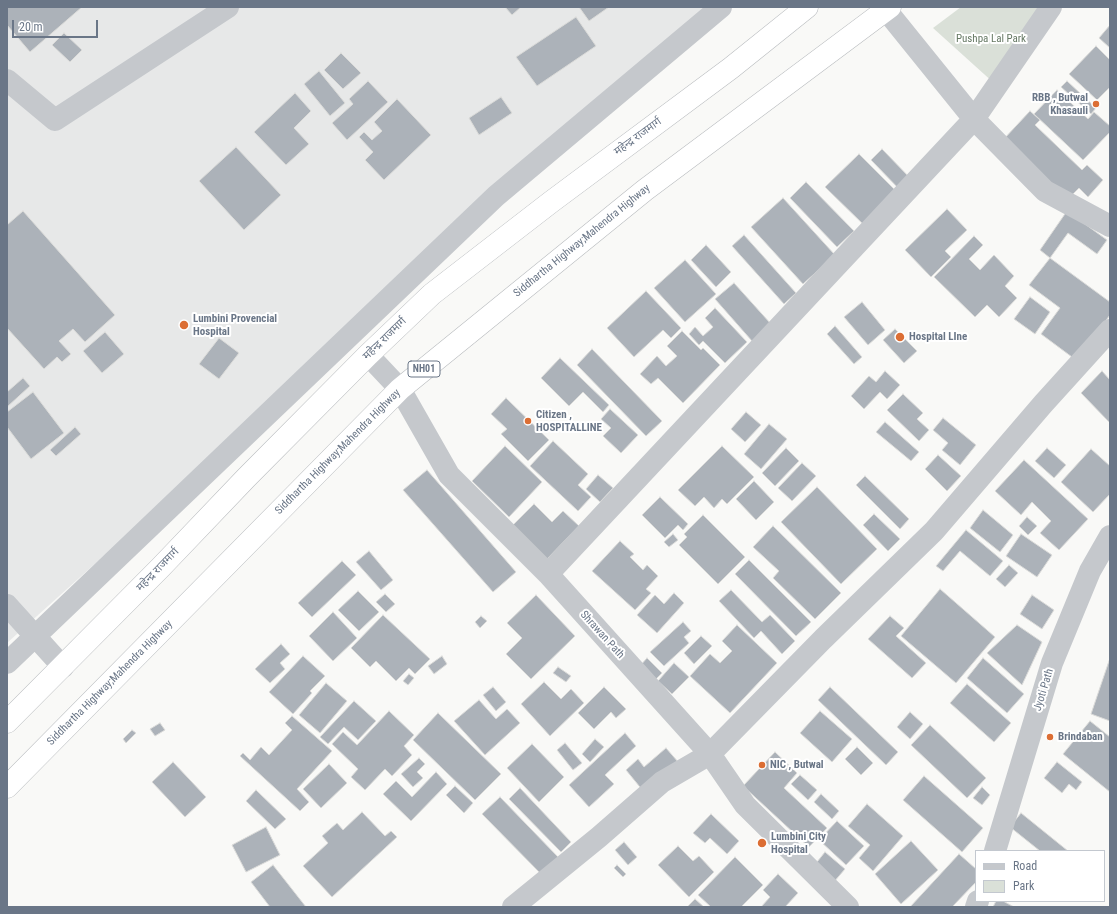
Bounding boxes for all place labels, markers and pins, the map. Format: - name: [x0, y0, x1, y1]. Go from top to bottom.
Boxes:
- place label: RBB , Butwal Khasauli: [1032, 91, 1088, 117]
- marker: RBB , Butwal Khasauli: [1091, 99, 1101, 109]
- place label: Lumbini Provencial Hospital: [193, 312, 277, 338]
- marker: Lumbini Provencial Hospital: [178, 319, 190, 331]
- place label: Hospital LIne: [909, 330, 967, 344]
- marker: Hospital LIne: [894, 331, 906, 343]
- place label: Citizen , HOSPITALLINE: [536, 408, 602, 434]
- marker: Citizen , HOSPITALLINE: [523, 416, 533, 426]
- place label: Brindaban: [1058, 730, 1103, 744]
- marker: Brindaban: [1045, 732, 1055, 742]
- place label: NIC , Butwal: [770, 758, 824, 772]
- marker: NIC , Butwal: [757, 760, 767, 770]
- place label: Lumbini City Hospital: [771, 830, 826, 856]
- marker: Lumbini City Hospital: [756, 837, 768, 849]

